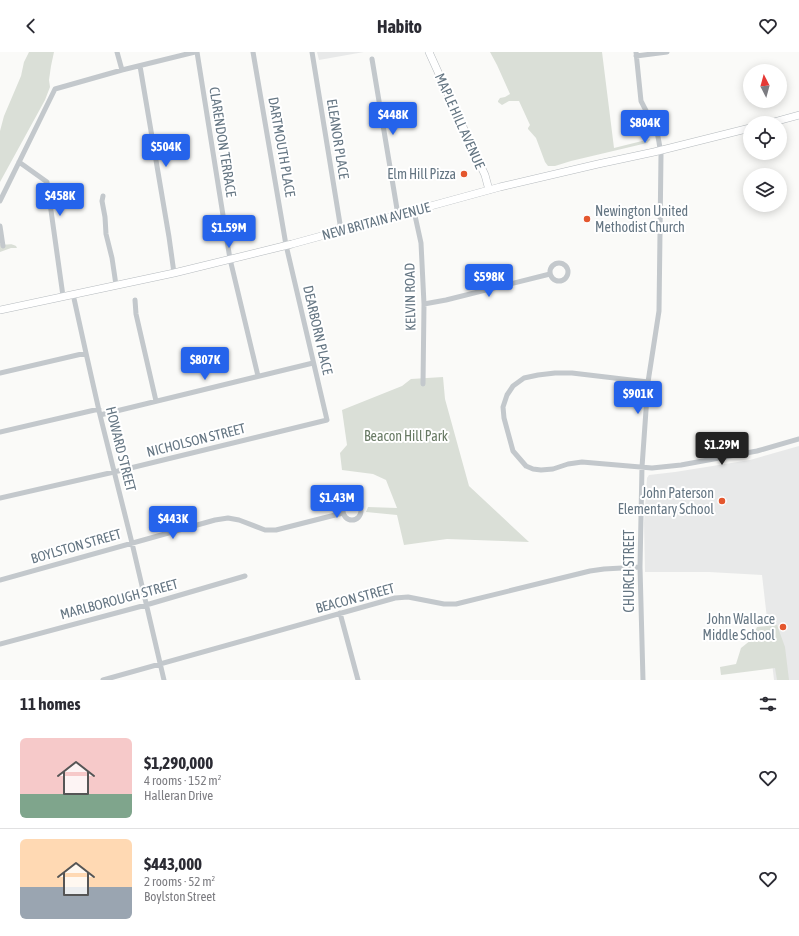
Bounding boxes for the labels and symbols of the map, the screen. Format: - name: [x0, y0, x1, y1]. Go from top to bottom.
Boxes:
- north arrow: [743, 64, 787, 108]
- street label: MAPLE HILL AVENUE: [432, 71, 488, 171]
- street label: CLARENDON TERRACE: [206, 86, 240, 198]
- street label: DARTMOUTH PLACE: [265, 96, 299, 198]
- street label: ELEANOR PLACE: [324, 98, 352, 180]
- pin: $448K: [365, 102, 421, 136]
- pin: $804K: [617, 110, 673, 144]
- pin: $504K: [138, 134, 194, 168]
- place label: Elm Hill Pizza: [387, 166, 456, 182]
- marker: Elm Hill Pizza: [459, 169, 469, 179]
- pin: $458K: [32, 183, 88, 217]
- street label: NEW BRITAIN AVENUE: [320, 199, 432, 243]
- place label: Newington United Methodist Church: [595, 203, 688, 235]
- marker: Newington United Methodist Church: [582, 214, 592, 224]
- pin: $1.59M: [196, 215, 262, 249]
- street label: KELVIN ROAD: [401, 263, 419, 331]
- pin: $598K: [461, 264, 517, 298]
- street label: DEARBORN PLACE: [300, 284, 336, 376]
- pin: $807K: [177, 347, 233, 381]
- pin: $901K: [610, 381, 666, 415]
- street label: HOWARD STREET: [103, 405, 139, 493]
- street label: NICHOLSON STREET: [145, 420, 247, 460]
- park label: Beacon Hill Park: [364, 428, 448, 444]
- pin: $1.29M: [689, 432, 755, 466]
- pin: $1.43M: [304, 485, 370, 519]
- place label: John Paterson Elementary School: [618, 485, 714, 517]
- marker: John Paterson Elementary School: [717, 496, 727, 506]
- pin: $443K: [145, 506, 201, 540]
- street label: BOYLSTON STREET: [29, 525, 123, 567]
- street label: CHURCH STREET: [621, 529, 637, 613]
- street label: MARLBOROUGH STREET: [58, 576, 180, 622]
- street label: BEACON STREET: [314, 580, 396, 616]
- place label: John Wallace Middle School: [703, 611, 775, 643]
- marker: John Wallace Middle School: [778, 622, 788, 632]

